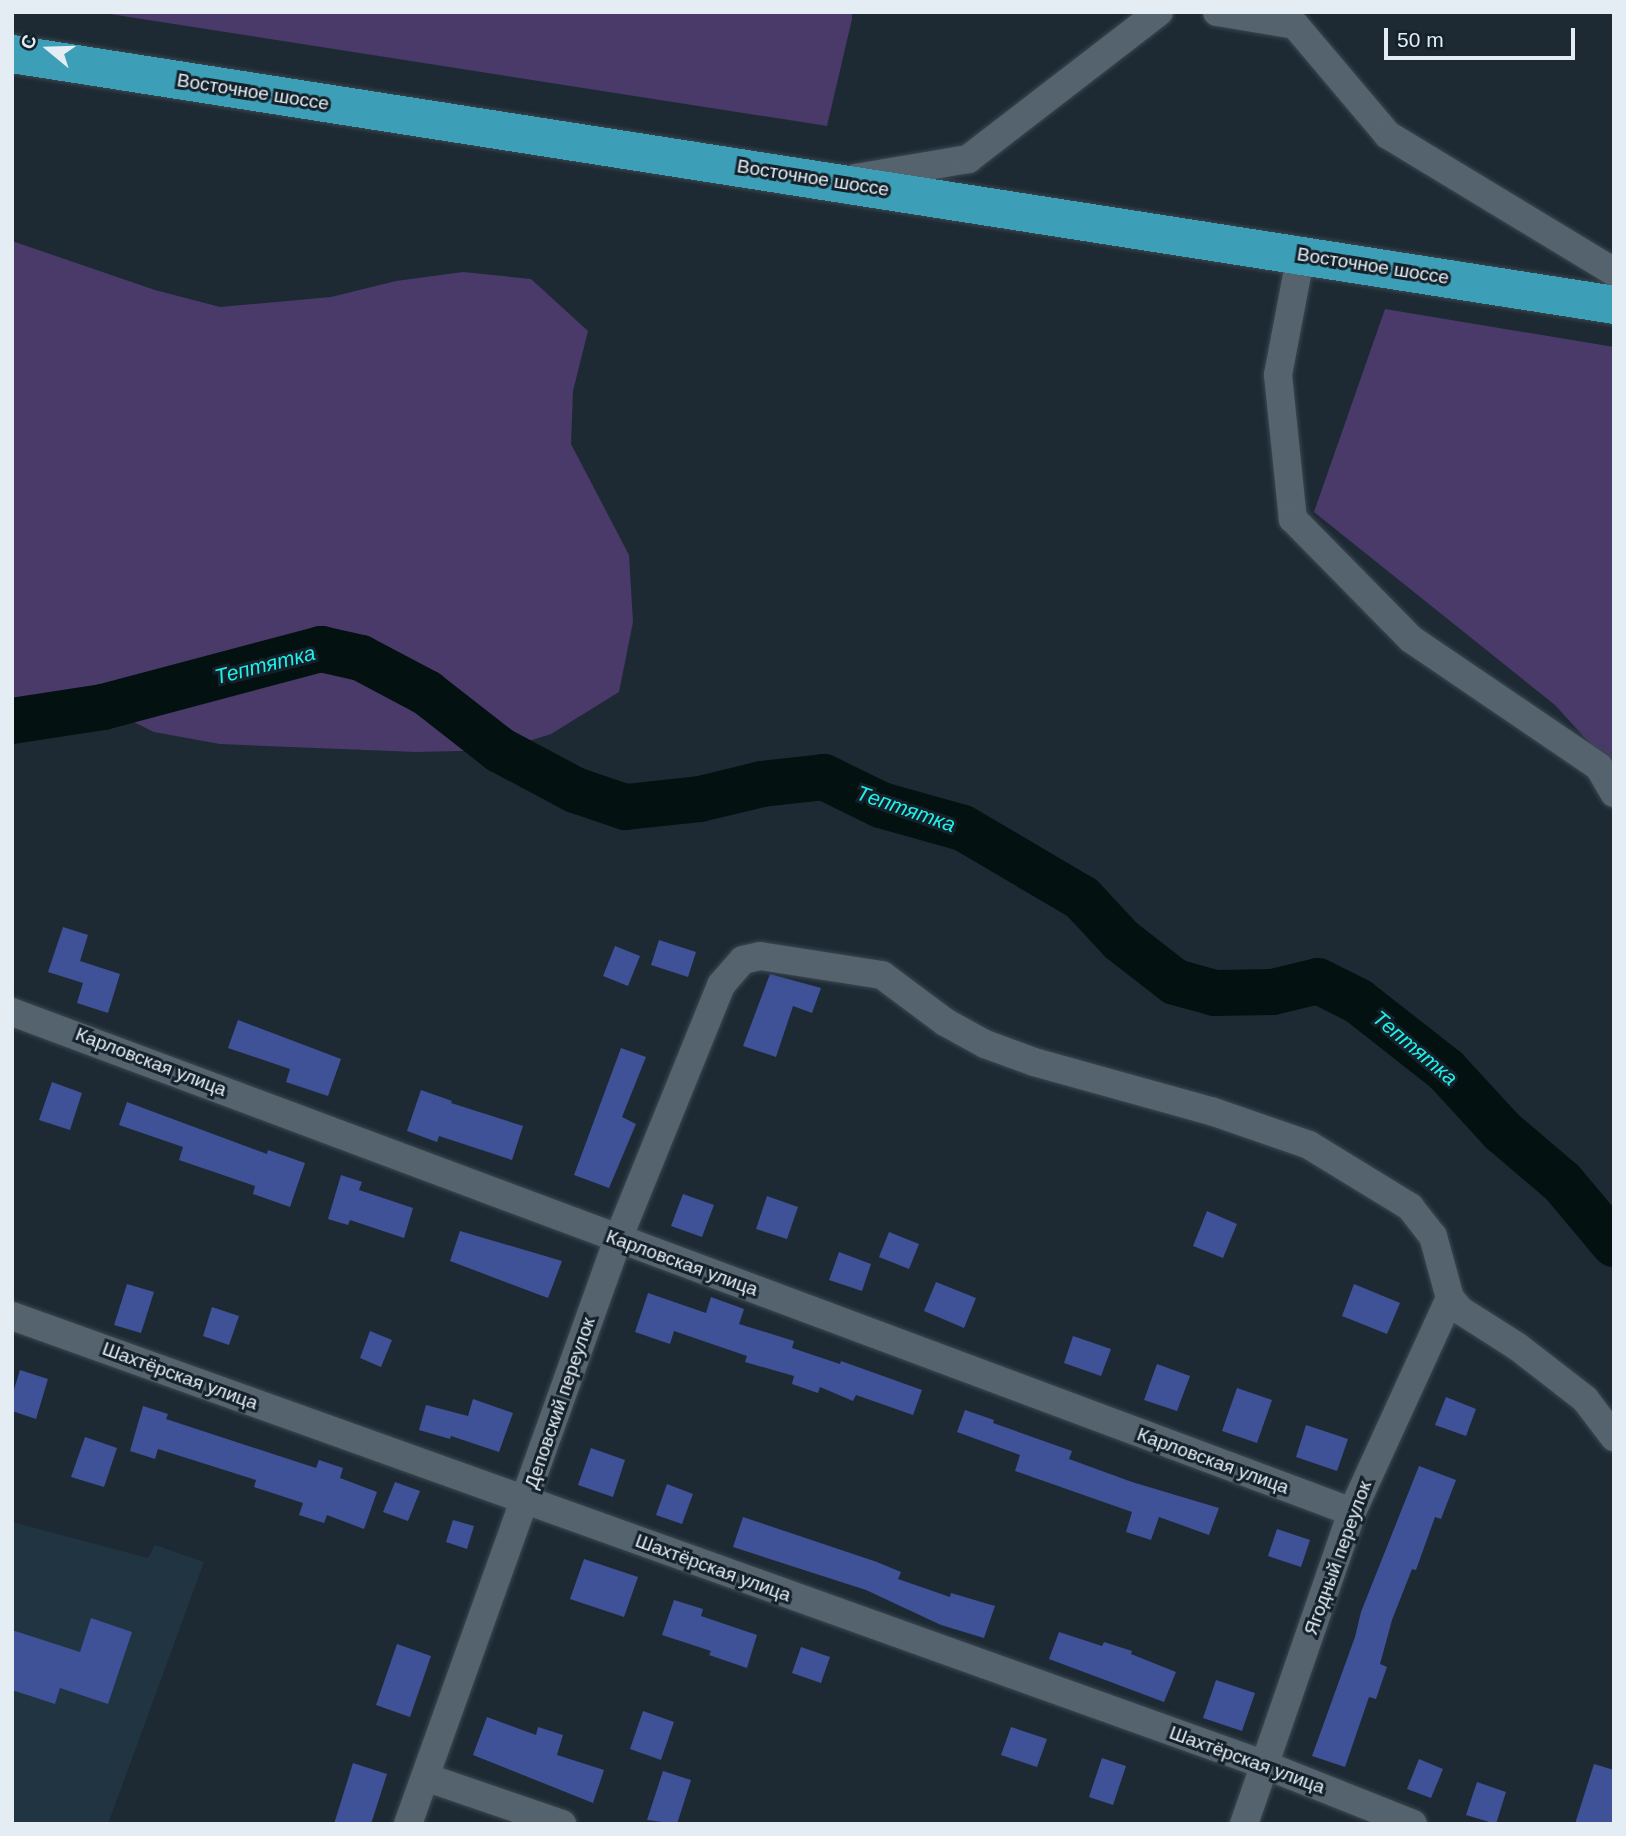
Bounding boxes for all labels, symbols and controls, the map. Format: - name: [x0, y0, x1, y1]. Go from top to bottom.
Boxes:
- north arrow: [14, 14, 84, 84]
- scale bar: [1388, 14, 1579, 58]
- text: 50 m: [1397, 28, 1444, 51]
- text: С: [17, 32, 41, 52]
- street label: Восточное шоссе: [175, 69, 331, 115]
- street label: Восточное шоссе: [735, 155, 891, 201]
- street label: Восточное шоссе: [1295, 243, 1451, 289]
- water label: Тептятка: [212, 640, 318, 690]
- water label: Тептятка: [853, 780, 959, 838]
- water label: Тептятка: [1367, 1005, 1463, 1091]
- street label: Карловская улица: [72, 1023, 230, 1101]
- street label: Карловская улица: [603, 1225, 761, 1301]
- street label: Деповский переулок: [520, 1314, 600, 1492]
- street label: Шахтёрская улица: [99, 1337, 261, 1415]
- street label: Карловская улица: [1134, 1423, 1292, 1499]
- street label: Ягодный переулок: [1299, 1478, 1377, 1638]
- street label: Шахтёрская улица: [632, 1529, 794, 1607]
- street label: Шахтёрская улица: [1166, 1721, 1328, 1799]

